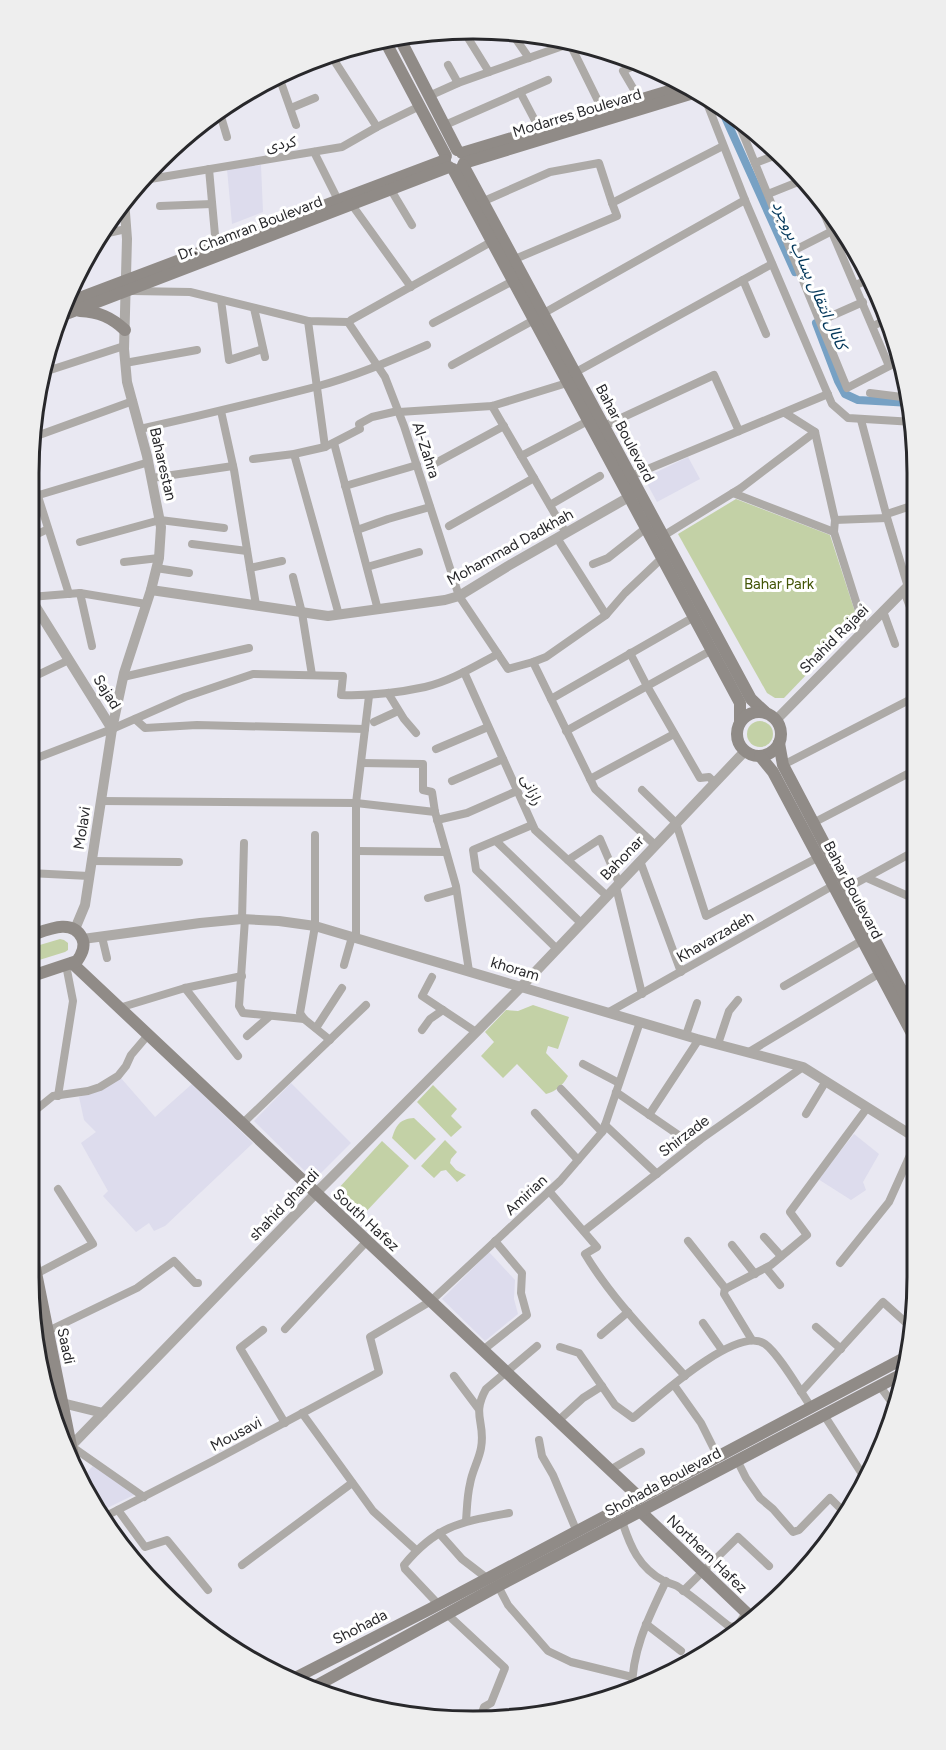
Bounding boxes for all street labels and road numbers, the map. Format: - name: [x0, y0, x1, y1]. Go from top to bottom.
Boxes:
- street label: Modarres Boulevard: [511, 85, 643, 141]
- street label: کردی: [265, 132, 298, 155]
- street label: Dr. Chamran Boulevard: [175, 192, 325, 264]
- street label: Bahar Boulevard: [592, 381, 658, 485]
- street label: Al-Zahra: [408, 420, 444, 480]
- street label: Baharestan: [146, 426, 180, 502]
- street label: Mohammad Dadkhah: [444, 505, 576, 589]
- street label: Shahid Rajaei: [796, 601, 872, 677]
- street label: Sajad: [89, 671, 125, 713]
- street label: رازانی: [517, 772, 547, 808]
- street label: Molavi: [70, 805, 94, 851]
- street label: Bahonar: [596, 832, 648, 884]
- street label: Bahar Boulevard: [820, 838, 886, 942]
- street label: Khavarzadeh: [673, 908, 757, 966]
- street label: khoram: [489, 953, 541, 985]
- street label: Shirzade: [655, 1111, 713, 1161]
- street label: shahid ghandi: [245, 1165, 323, 1245]
- street label: Amirian: [501, 1171, 551, 1219]
- street label: South Hafez: [329, 1185, 403, 1255]
- street label: Saadi: [53, 1326, 79, 1366]
- street label: Mousavi: [207, 1413, 265, 1455]
- street label: Shohada Boulevard: [602, 1444, 724, 1520]
- street label: Northern Hafez: [663, 1511, 751, 1597]
- street label: Shohada: [330, 1606, 390, 1648]

